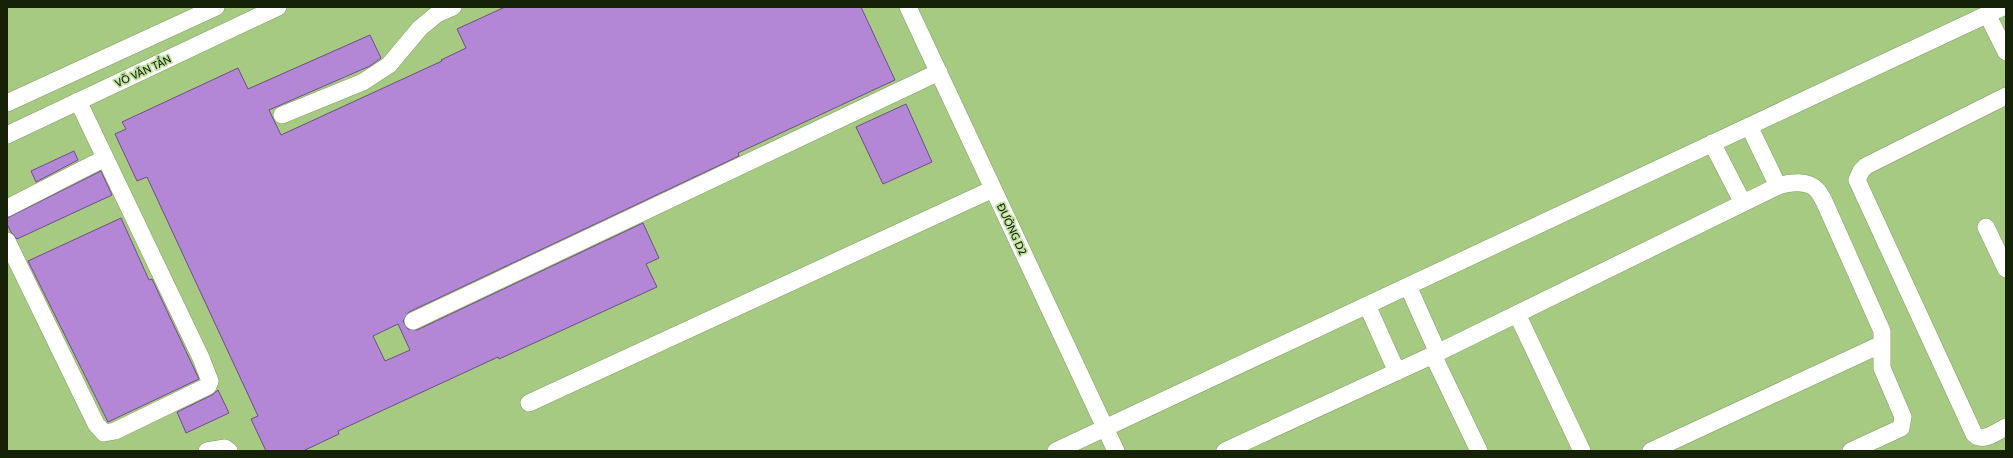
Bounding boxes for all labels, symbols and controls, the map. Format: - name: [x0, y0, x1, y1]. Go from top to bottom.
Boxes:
- street label: VÕ VĂN TẦN: [112, 50, 173, 90]
- street label: ĐƯỜNG D2: [994, 201, 1030, 257]

